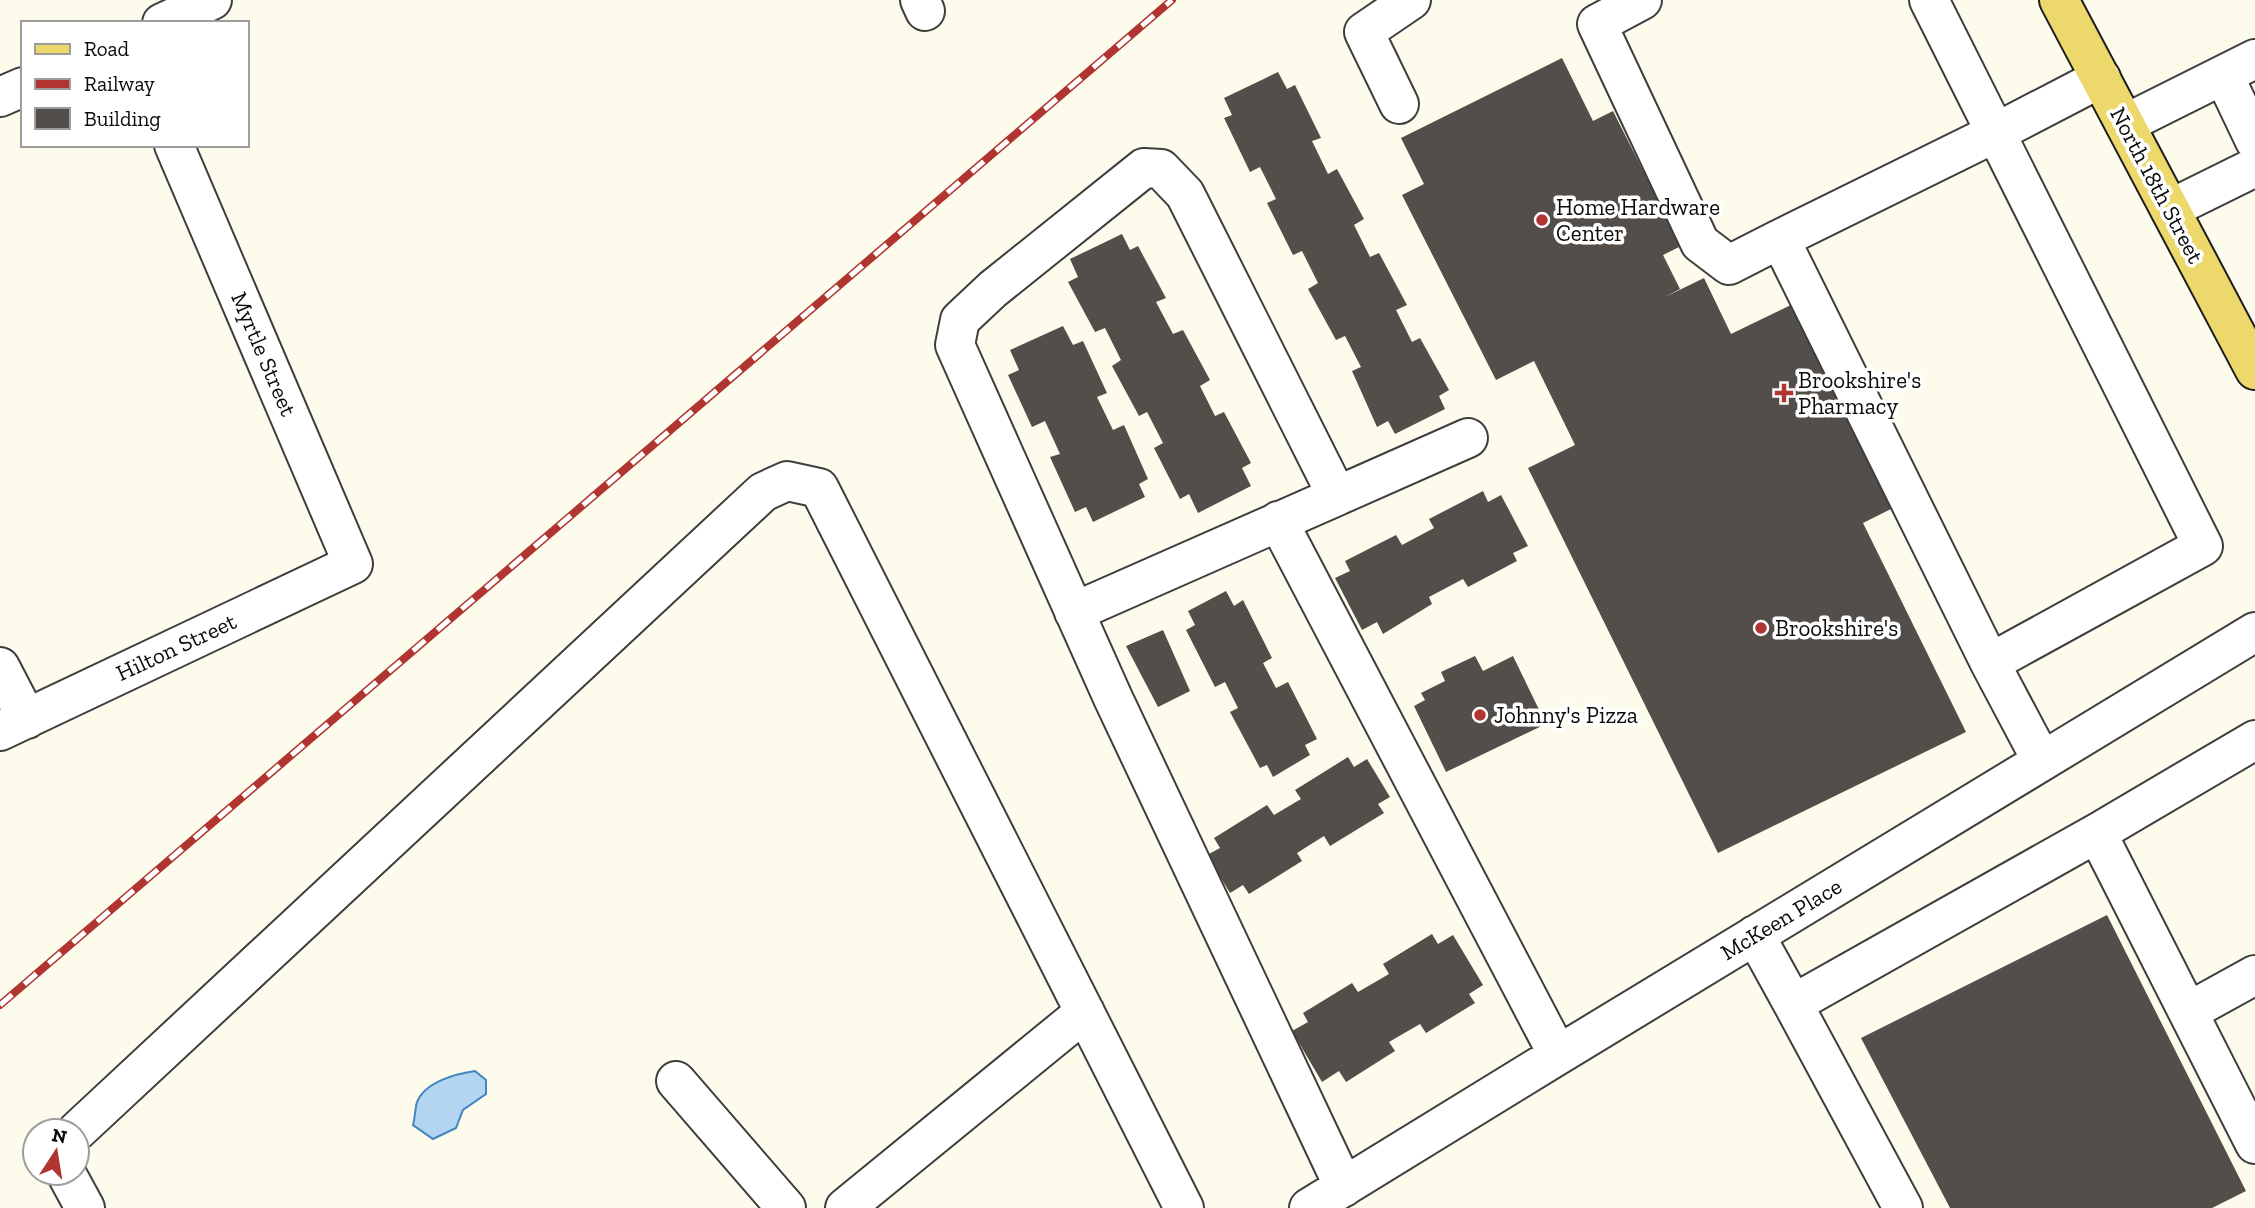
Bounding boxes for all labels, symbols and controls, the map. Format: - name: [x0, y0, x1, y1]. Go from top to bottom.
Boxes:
- legend: [21, 21, 248, 147]
- text: Road: [84, 36, 130, 61]
- text: Railway: [84, 71, 155, 96]
- street label: North 18th Street: [2104, 102, 2210, 268]
- text: Building: [84, 106, 161, 131]
- place label: Home Hardware Center: [1556, 193, 1720, 247]
- marker: Home Hardware Center: [1534, 212, 1550, 228]
- street label: Myrtle Street: [225, 288, 303, 421]
- place label: Brookshire's Pharmacy: [1798, 366, 1921, 420]
- marker: Brookshire's Pharmacy: [1776, 385, 1792, 401]
- street label: Hilton Street: [112, 607, 241, 687]
- place label: Brookshire's: [1775, 614, 1898, 642]
- marker: Brookshire's: [1753, 620, 1769, 636]
- place label: Johnny's Pizza: [1494, 701, 1638, 729]
- marker: Johnny's Pizza: [1472, 707, 1488, 723]
- street label: McKeen Place: [1715, 872, 1847, 966]
- north arrow: [21, 1117, 91, 1187]
- text: N: [50, 1123, 69, 1149]

